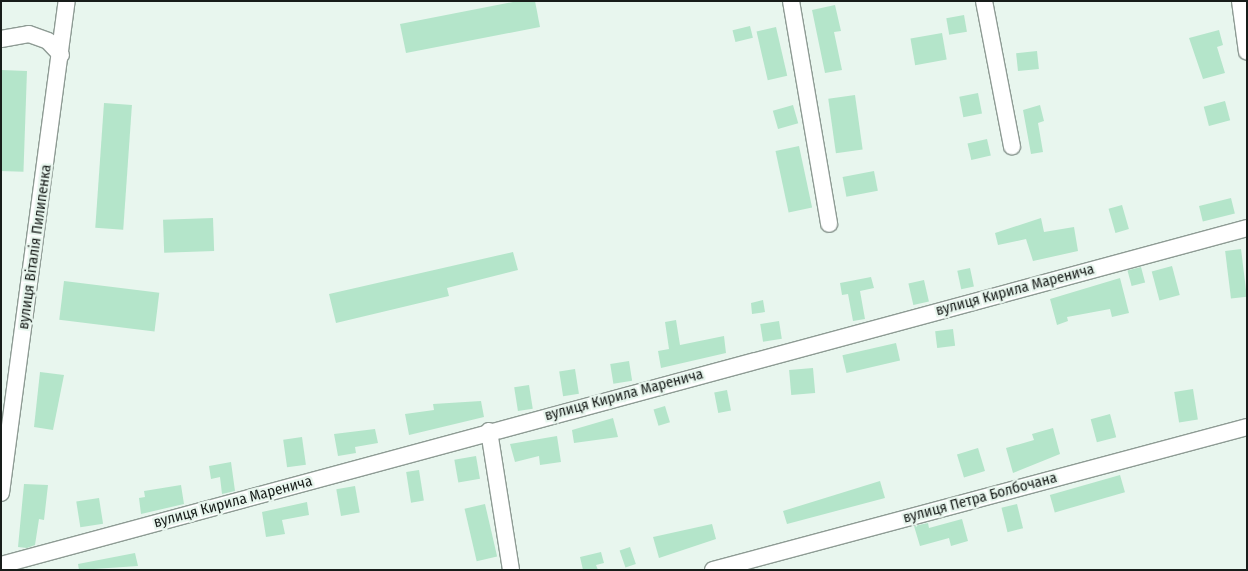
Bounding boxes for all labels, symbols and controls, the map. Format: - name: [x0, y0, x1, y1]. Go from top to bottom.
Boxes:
- street label: вулиця Віталія Пилипенка: [15, 163, 55, 331]
- street label: вулиця Кирила Маренича: [934, 260, 1096, 320]
- street label: вулиця Кирила Маренича: [543, 365, 705, 425]
- street label: вулиця Петра Болбочана: [901, 469, 1059, 527]
- street label: вулиця Кирила Маренича: [152, 472, 314, 532]

